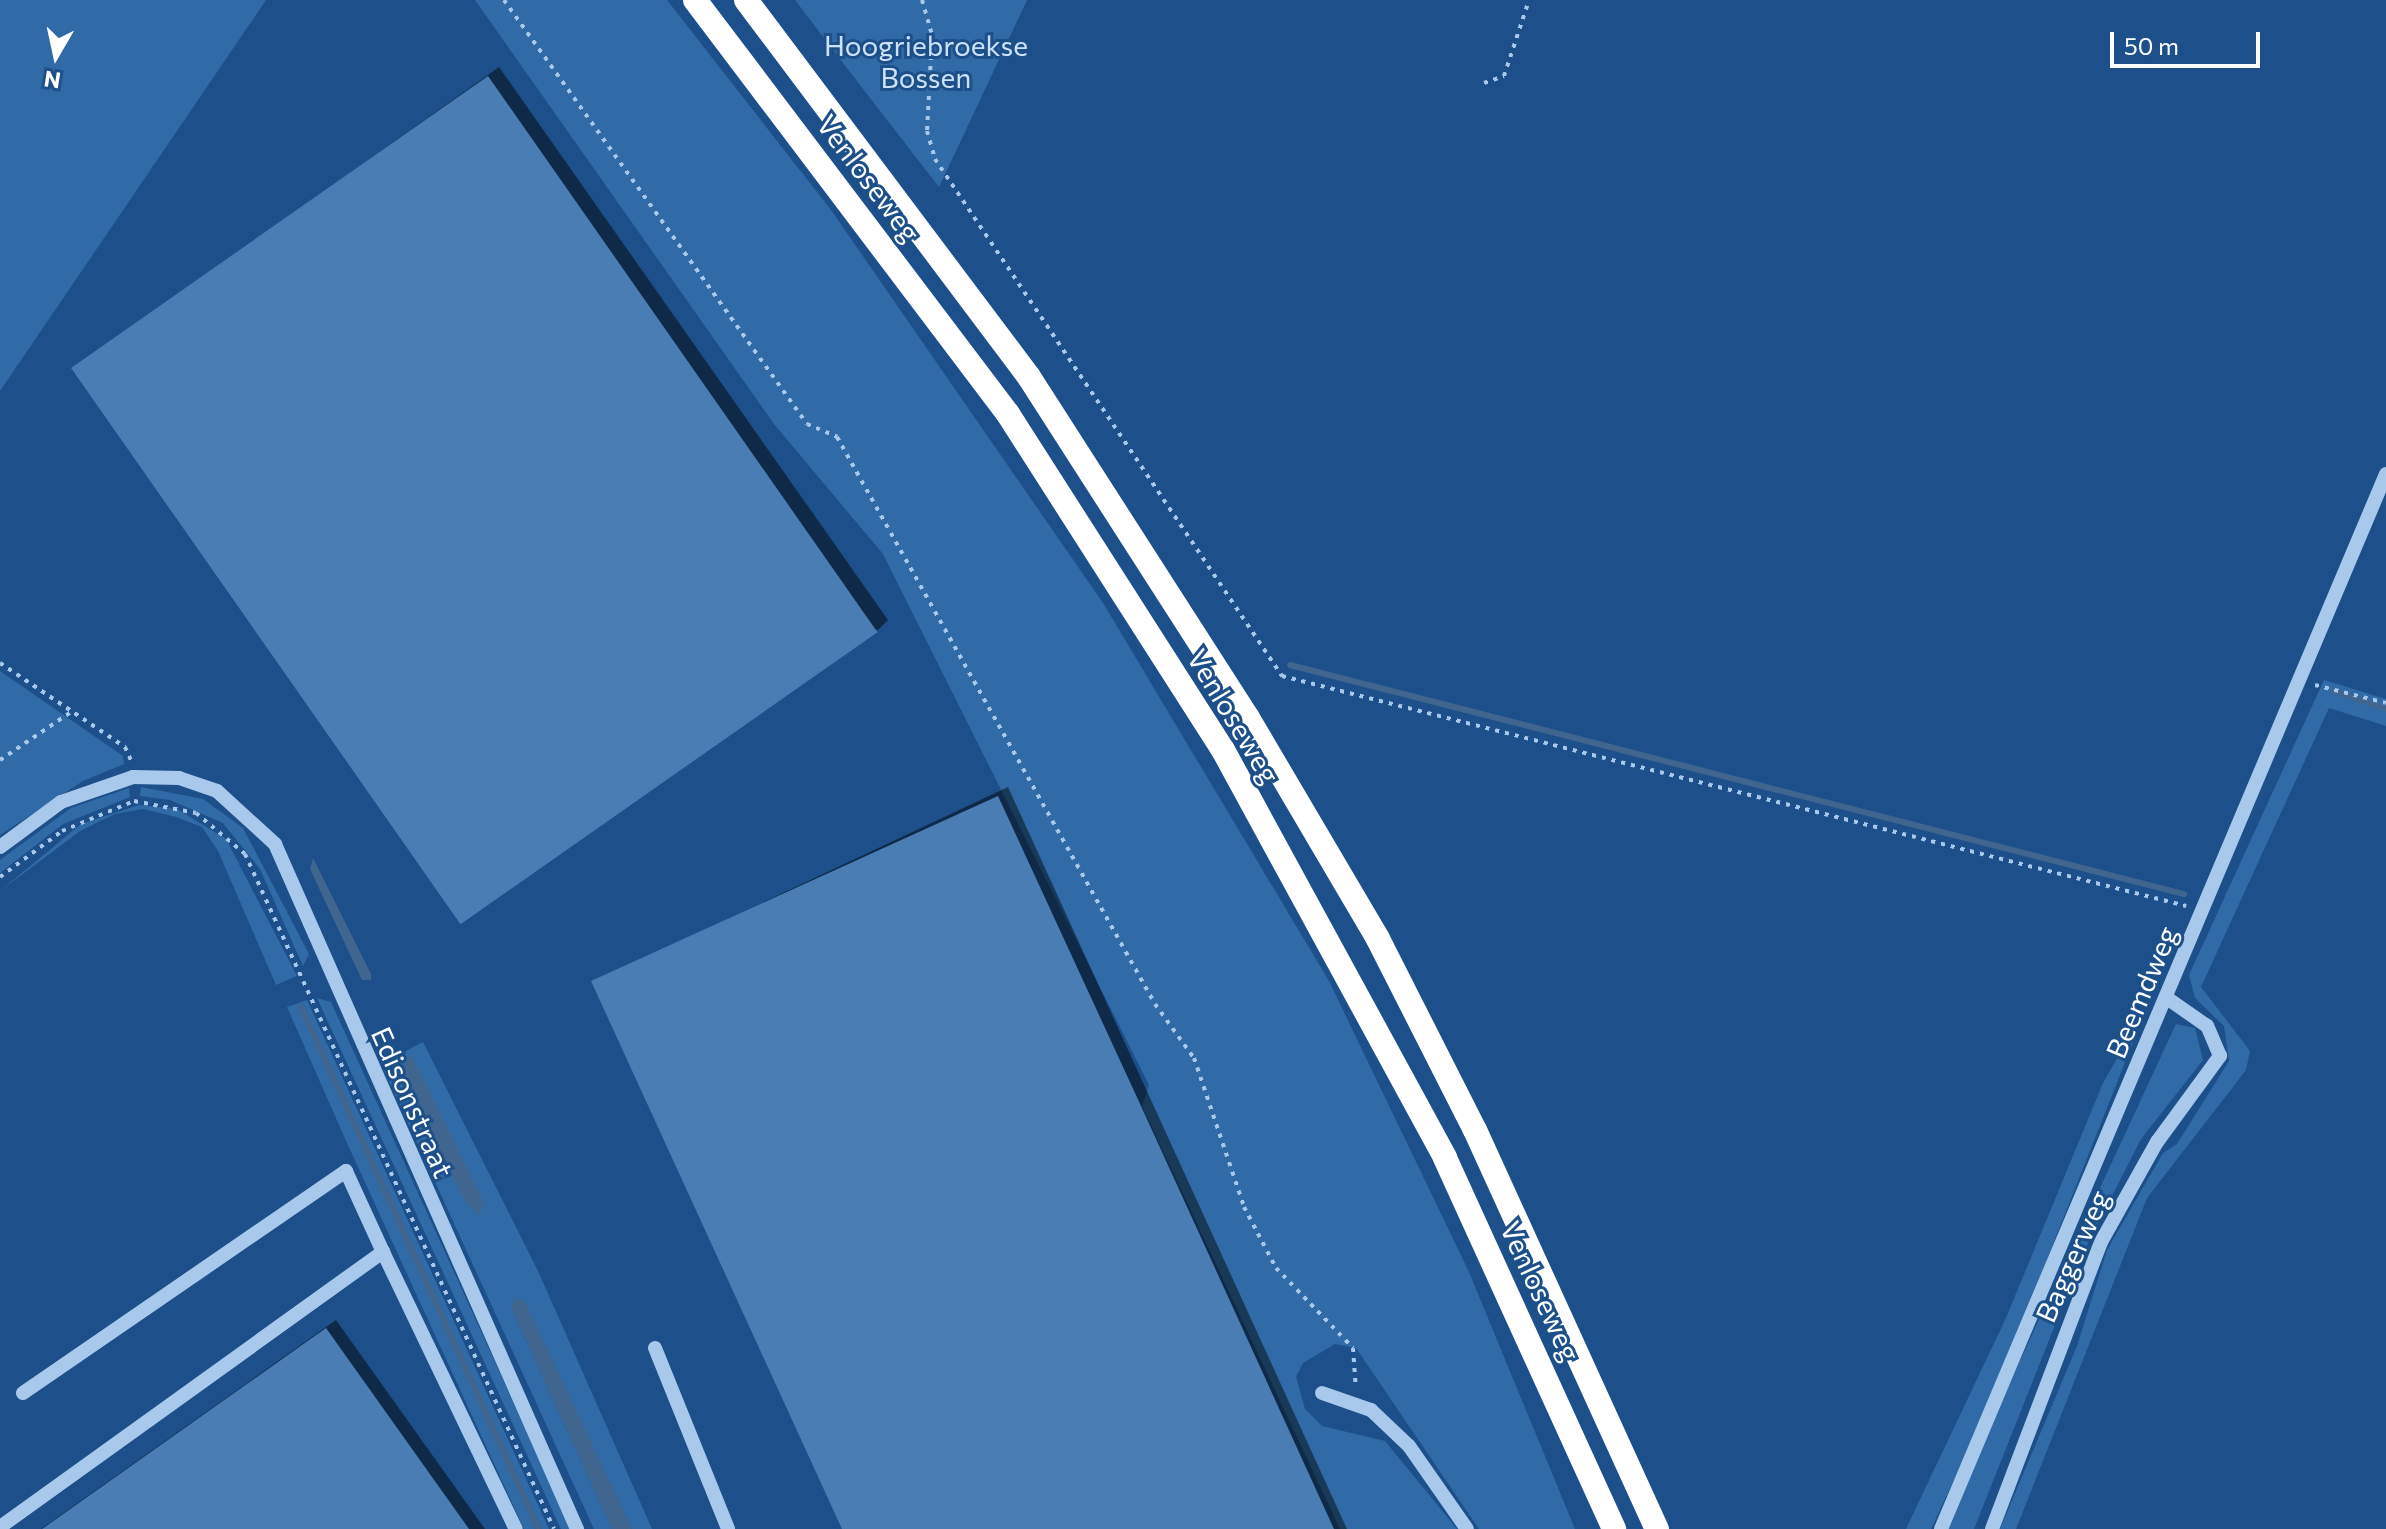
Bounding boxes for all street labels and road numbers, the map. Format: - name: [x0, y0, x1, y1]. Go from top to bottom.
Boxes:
- street label: Venloseweg: [810, 108, 928, 248]
- street label: Venloseweg: [1181, 643, 1287, 789]
- street label: Beemdweg: [2098, 921, 2184, 1063]
- street label: Edisonstraat: [365, 1021, 461, 1183]
- street label: Baggerweg: [2028, 1185, 2116, 1327]
- street label: Venloseweg: [1494, 1216, 1588, 1366]

